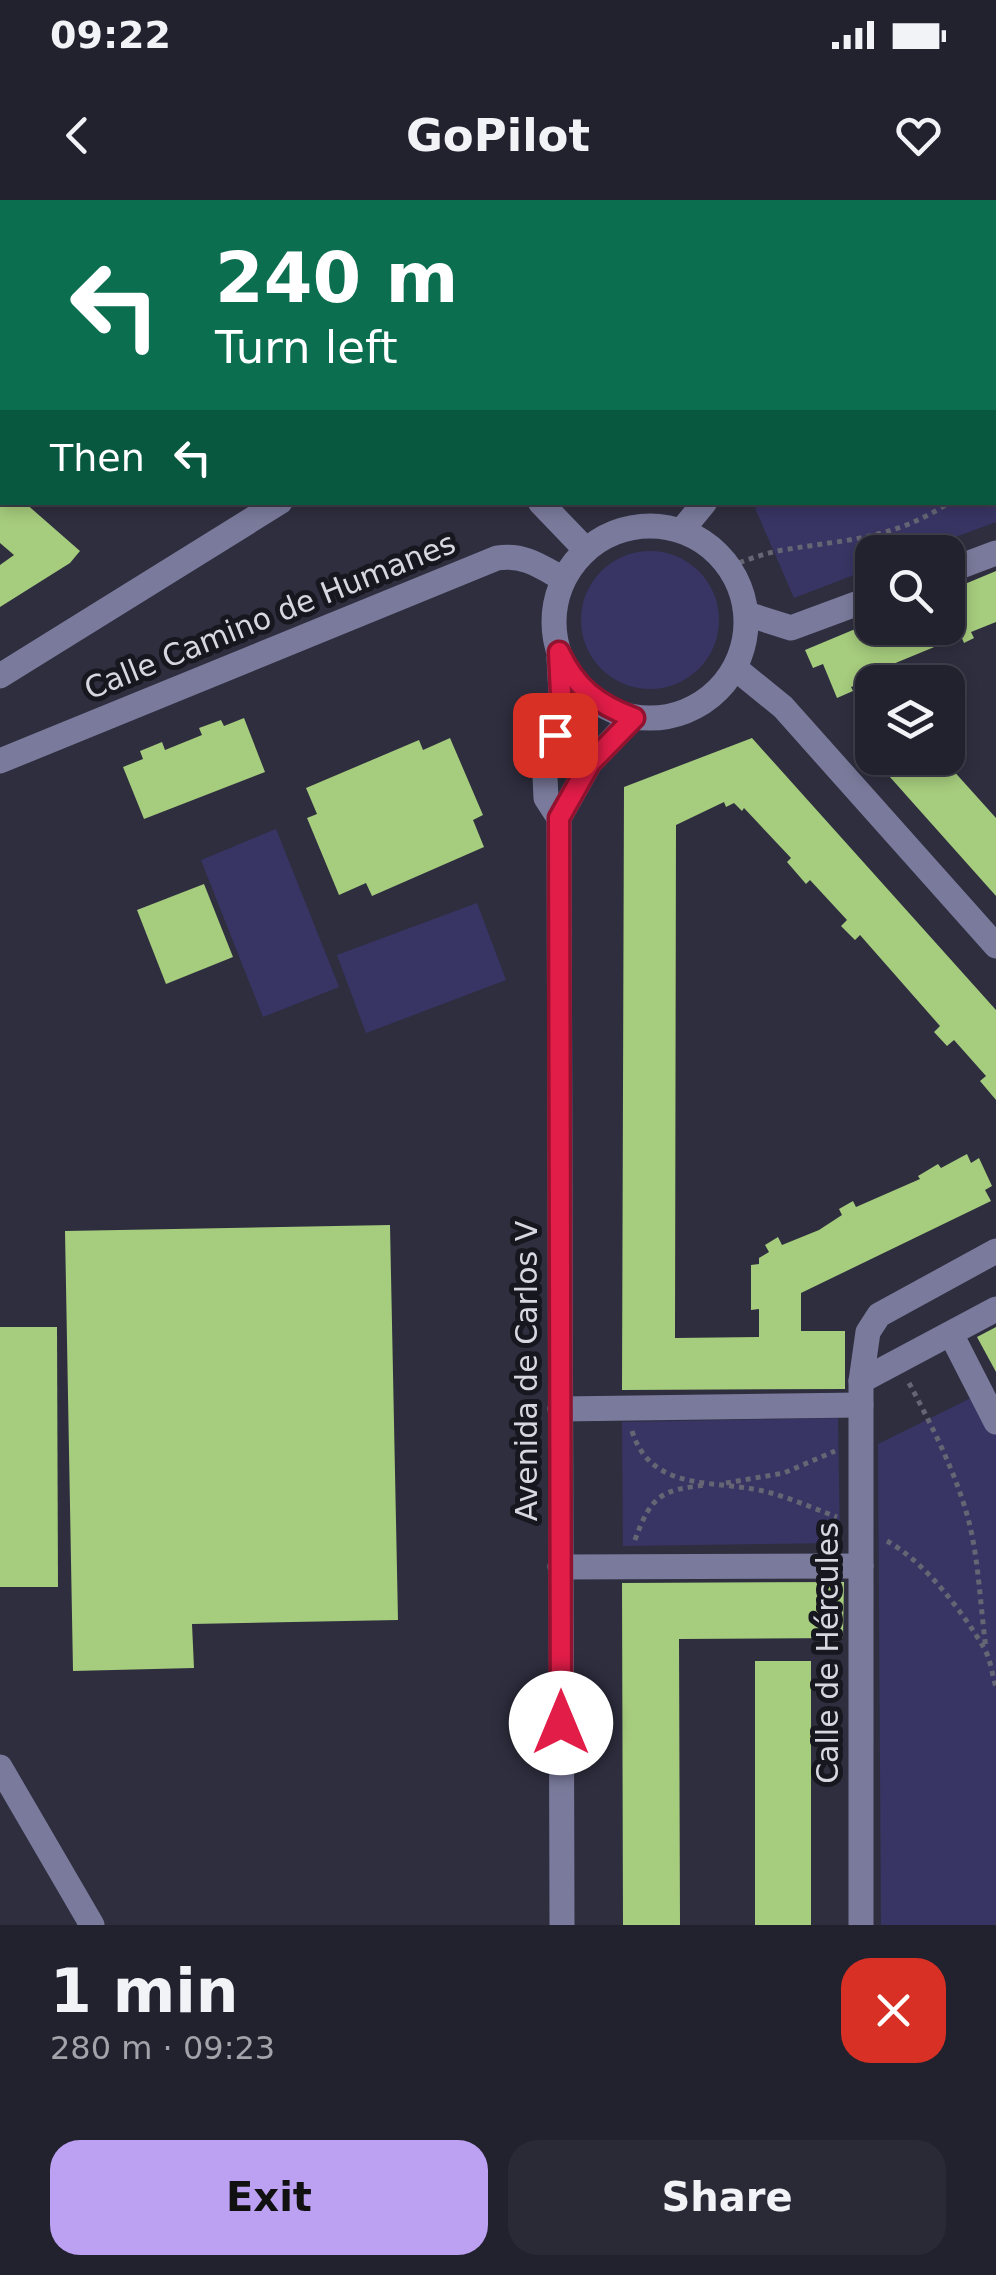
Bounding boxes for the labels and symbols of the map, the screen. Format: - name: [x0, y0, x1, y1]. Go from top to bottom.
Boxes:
- street label: Calle Camino de Humanes: [79, 525, 460, 706]
- pin: [513, 693, 598, 778]
- street label: Avenida de Carlos V: [509, 1220, 544, 1521]
- street label: Calle de Hércules: [810, 1522, 845, 1784]
- position arrow: [509, 1671, 613, 1775]

